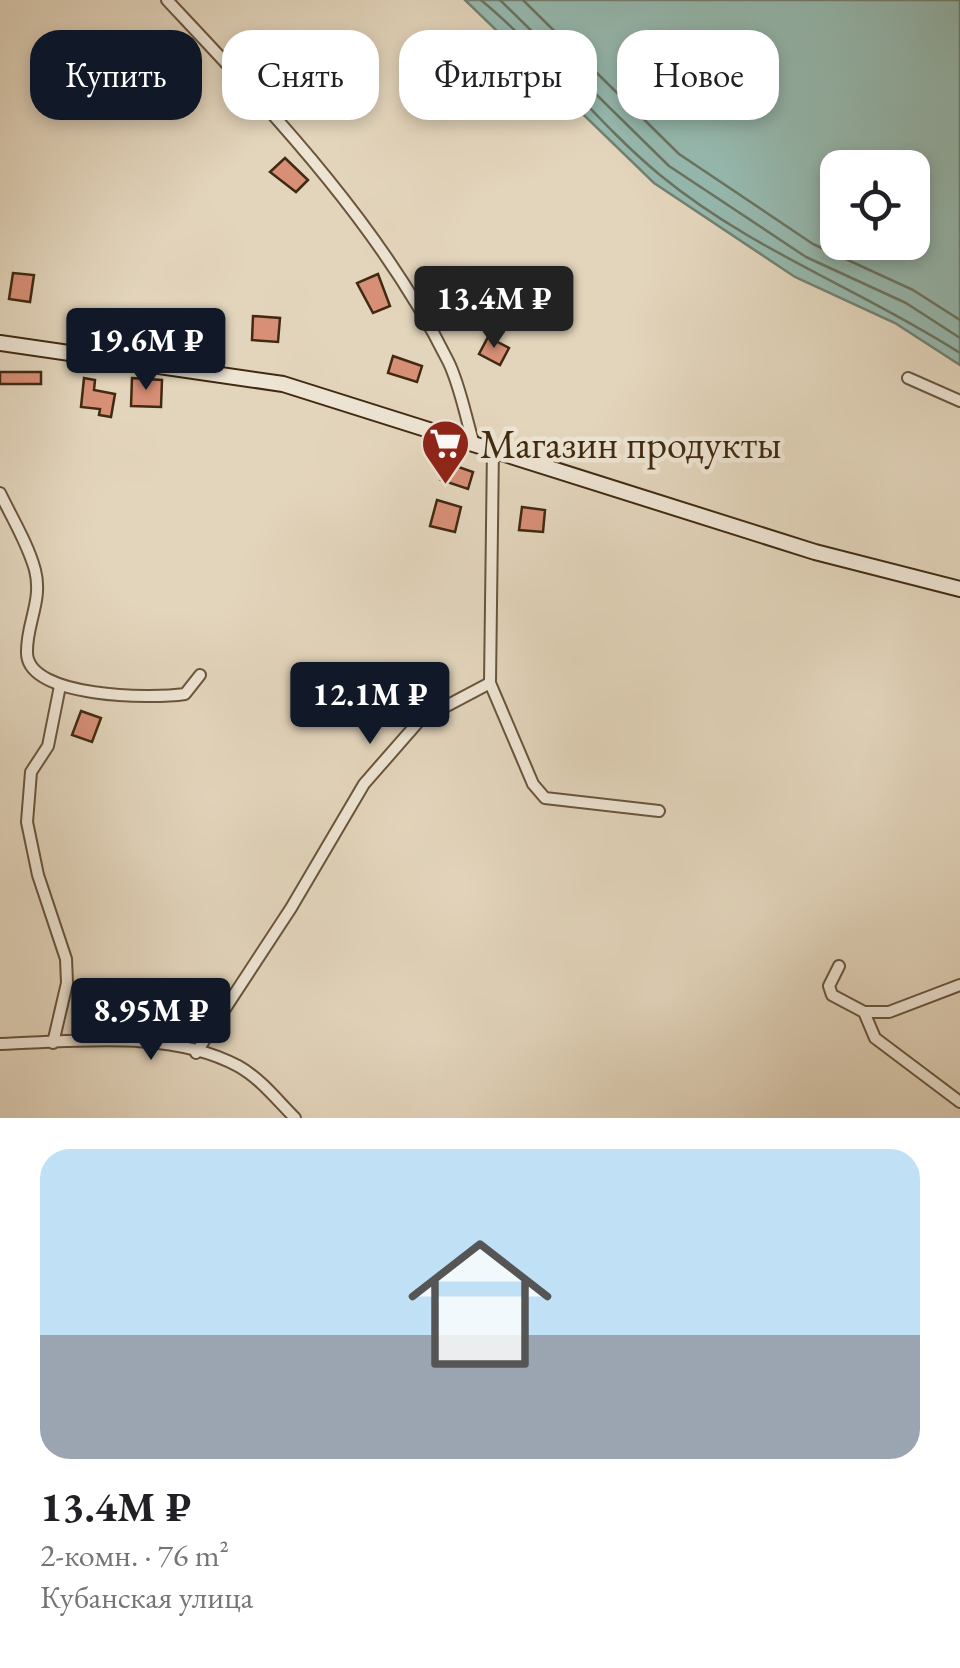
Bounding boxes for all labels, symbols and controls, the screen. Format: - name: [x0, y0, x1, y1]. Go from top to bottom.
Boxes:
- chip: Купить: [30, 30, 202, 120]
- chip: Снять: [222, 30, 379, 120]
- chip: Фильтры: [399, 30, 597, 120]
- chip: Новое: [617, 30, 779, 120]
- map controls: [820, 150, 930, 260]
- button: locate: [820, 150, 930, 260]
- pin: 13.4M ₽: [402, 266, 586, 351]
- text: 13.4M ₽: [436, 277, 552, 319]
- pin: 19.6M ₽: [54, 308, 238, 393]
- text: 19.6M ₽: [88, 319, 204, 361]
- supermarket icon: Магазин продукты: [419, 418, 471, 486]
- place label: Магазин продукты: [480, 418, 782, 470]
- pin: 12.1M ₽: [278, 662, 462, 747]
- text: 12.1M ₽: [312, 673, 428, 715]
- pin: 8.95M ₽: [59, 978, 243, 1063]
- text: 8.95M ₽: [93, 989, 209, 1031]
- icon: home: [390, 1214, 570, 1394]
- text: 13.4M ₽: [40, 1479, 191, 1534]
- text: 2-комн. · 76 m²: [40, 1534, 229, 1576]
- text: Кубанская улица: [40, 1576, 253, 1618]

